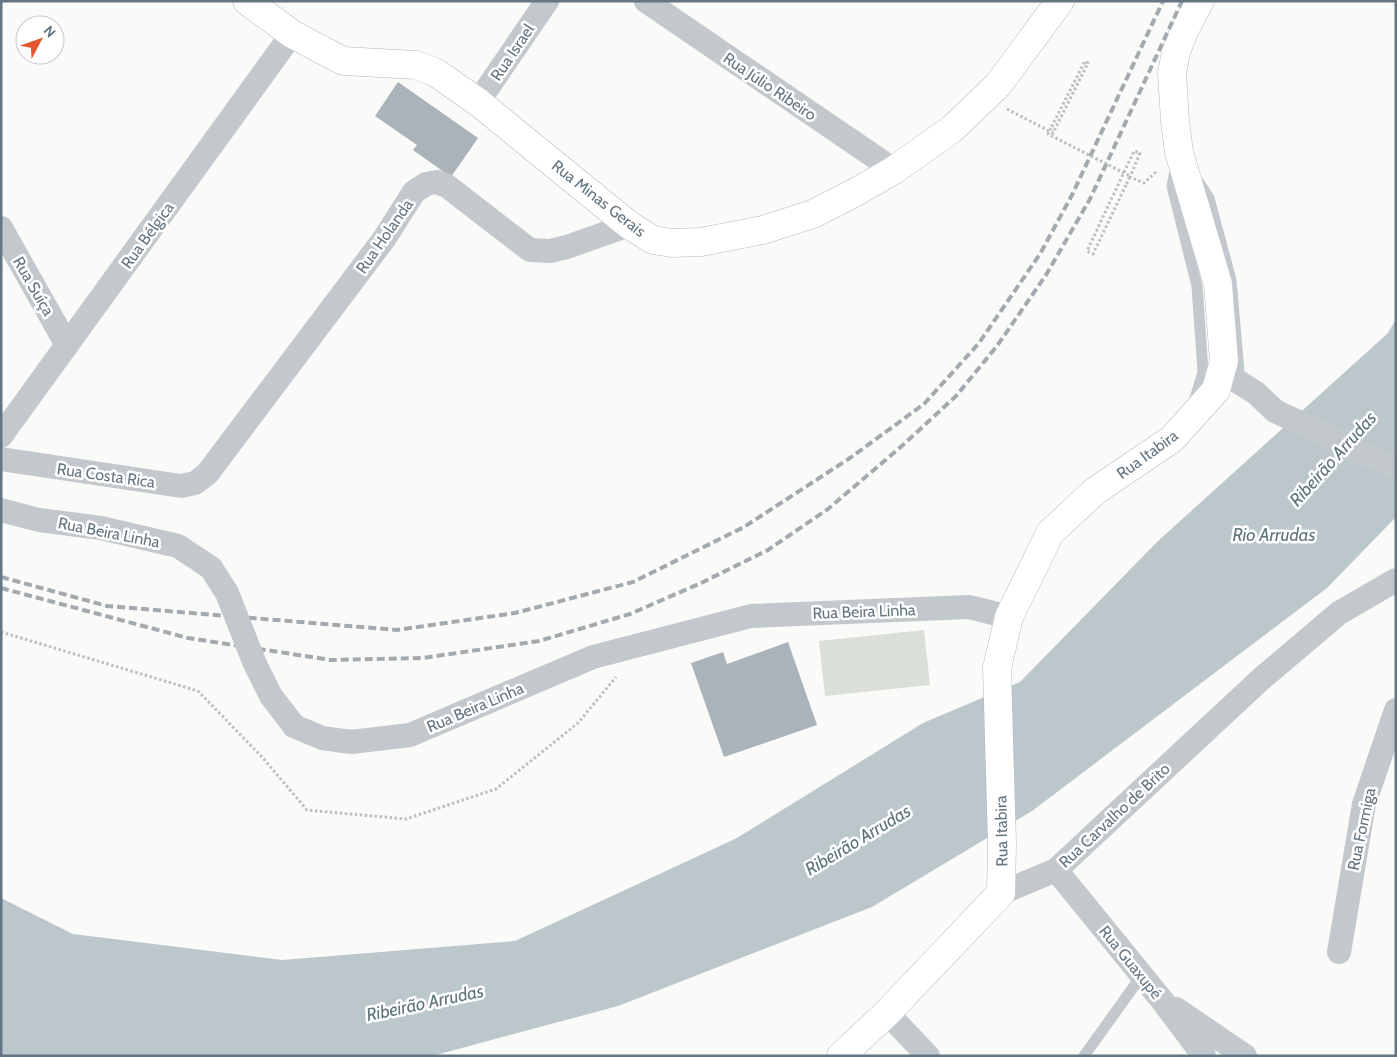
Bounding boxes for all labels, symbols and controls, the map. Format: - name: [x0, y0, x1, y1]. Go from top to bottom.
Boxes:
- north arrow: [15, 15, 65, 65]
- street label: Rua Israel: [487, 20, 538, 84]
- text: N: [40, 22, 60, 41]
- street label: Rua Júlio Ribeiro: [720, 48, 820, 125]
- street label: Rua Minas Gerais: [548, 156, 650, 241]
- street label: Rua Holanda: [352, 195, 417, 277]
- street label: Rua Bélgica: [117, 198, 178, 272]
- street label: Rua Suíça: [9, 253, 58, 319]
- water label: Ribeirão Arrudas: [1285, 407, 1381, 511]
- street label: Rua Itabira: [1113, 426, 1182, 483]
- street label: Rua Costa Rica: [56, 459, 156, 492]
- street label: Rua Beira Linha: [56, 513, 162, 552]
- water label: Rio Arrudas: [1232, 524, 1316, 546]
- street label: Rua Beira Linha: [812, 600, 916, 623]
- street label: Rua Beira Linha: [424, 678, 527, 736]
- street label: Rua Carvalho de Brito: [1055, 759, 1174, 872]
- street label: Rua Formiga: [1343, 786, 1380, 872]
- street label: Rua Itabira: [991, 795, 1012, 867]
- water label: Ribeirão Arrudas: [801, 800, 915, 880]
- street label: Rua Guaxupé: [1095, 922, 1166, 1003]
- water label: Ribeirão Arrudas: [364, 980, 486, 1026]

